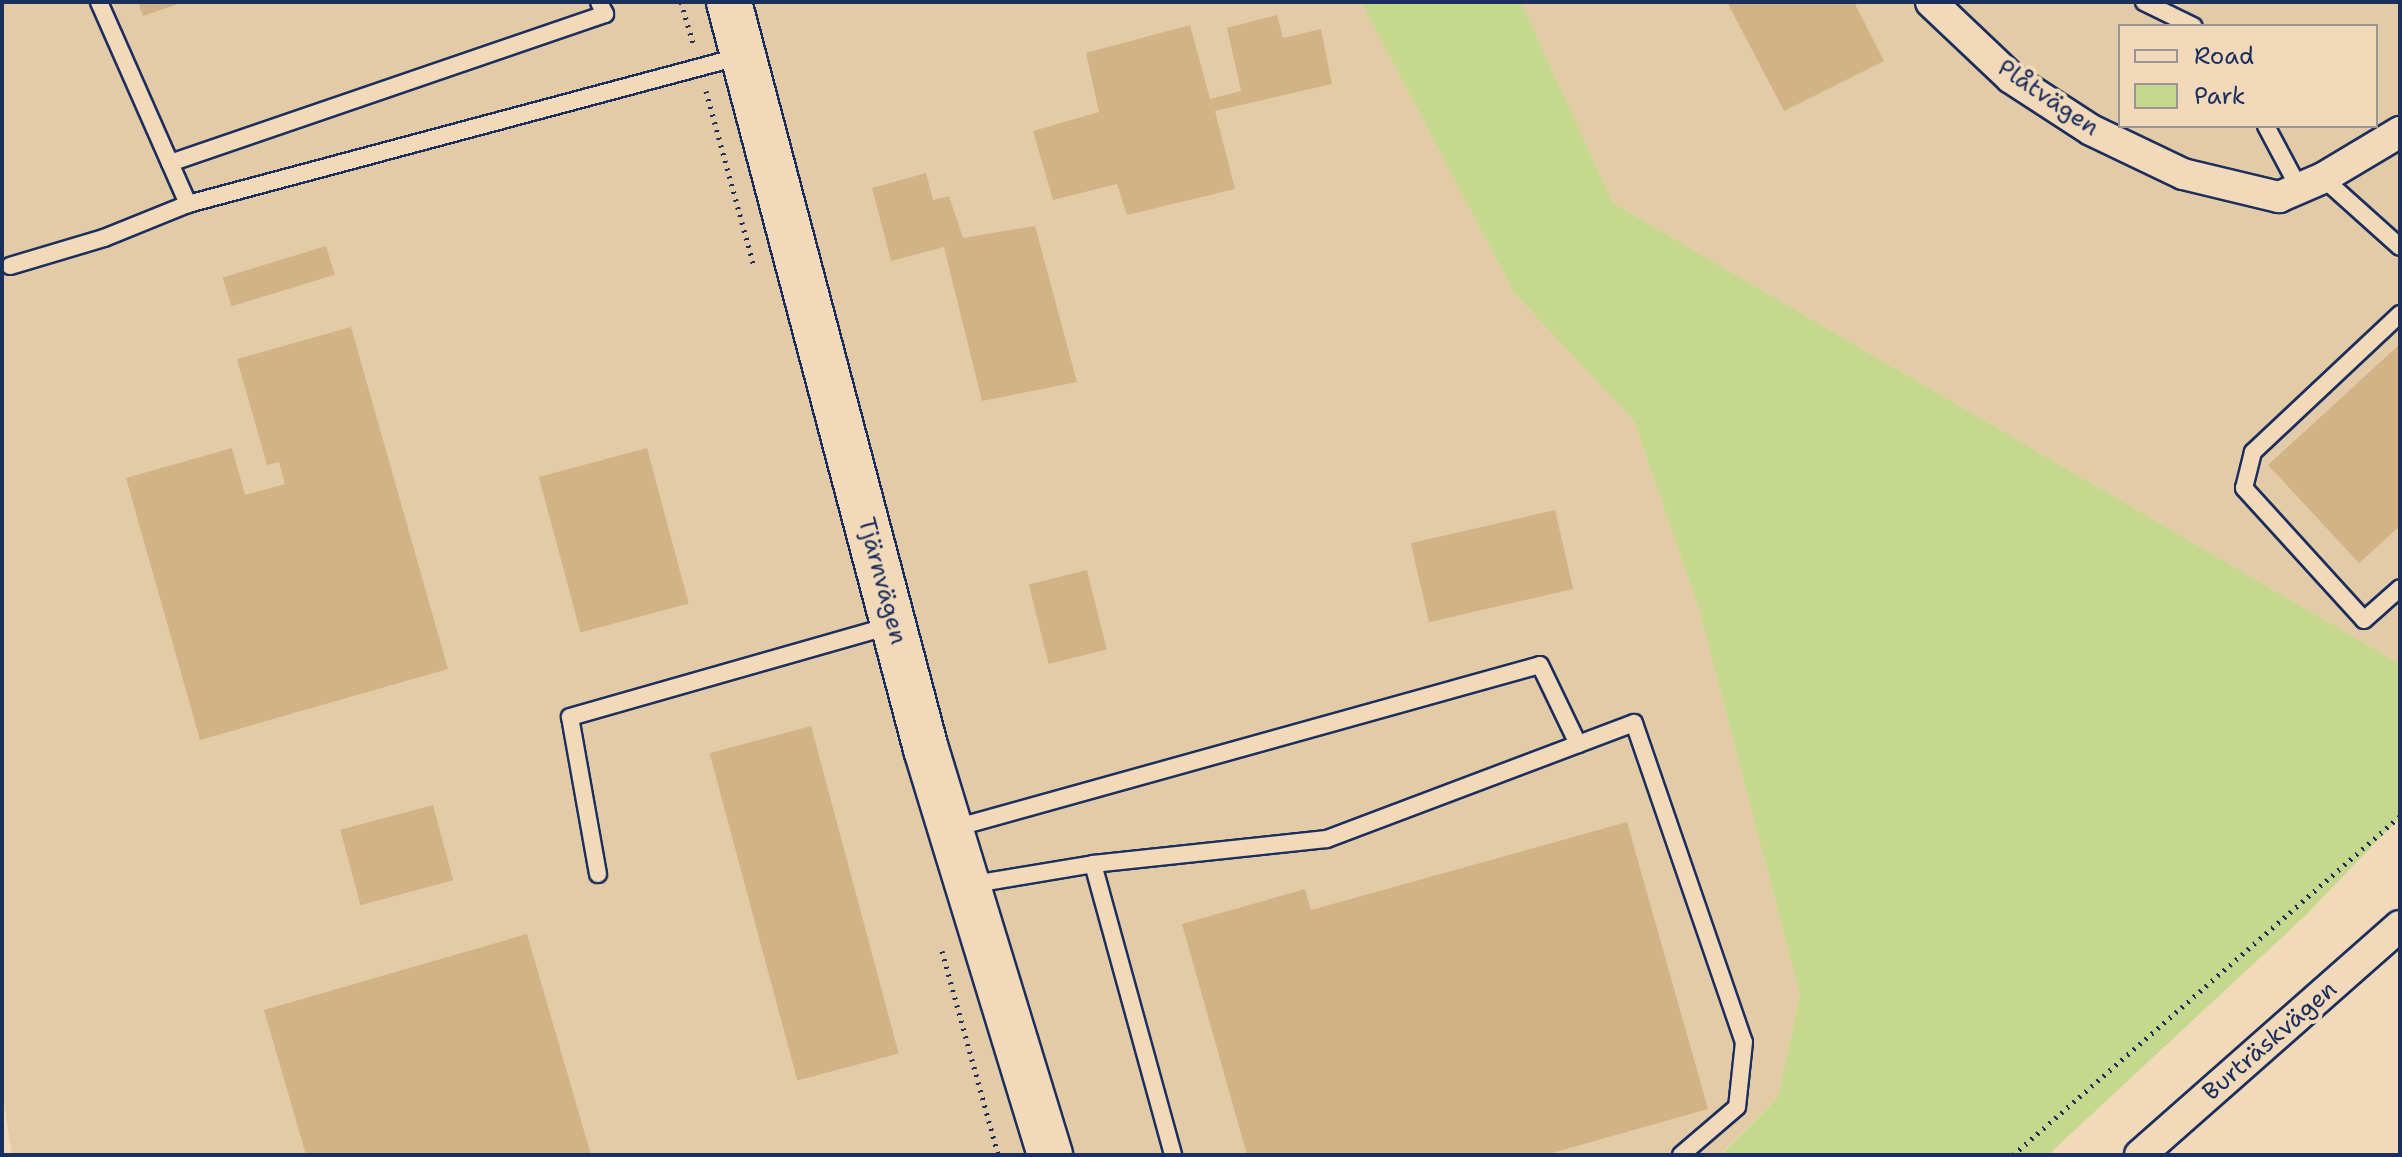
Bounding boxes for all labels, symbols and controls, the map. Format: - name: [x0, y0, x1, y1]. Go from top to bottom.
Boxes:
- legend: [2118, 24, 2378, 128]
- text: Road: [2194, 40, 2254, 72]
- street label: Plåtvägen: [1992, 54, 2104, 142]
- text: Park: [2194, 80, 2246, 112]
- street label: Tjärnvägen: [851, 514, 913, 648]
- street label: Burträskvägen: [2197, 975, 2343, 1107]

